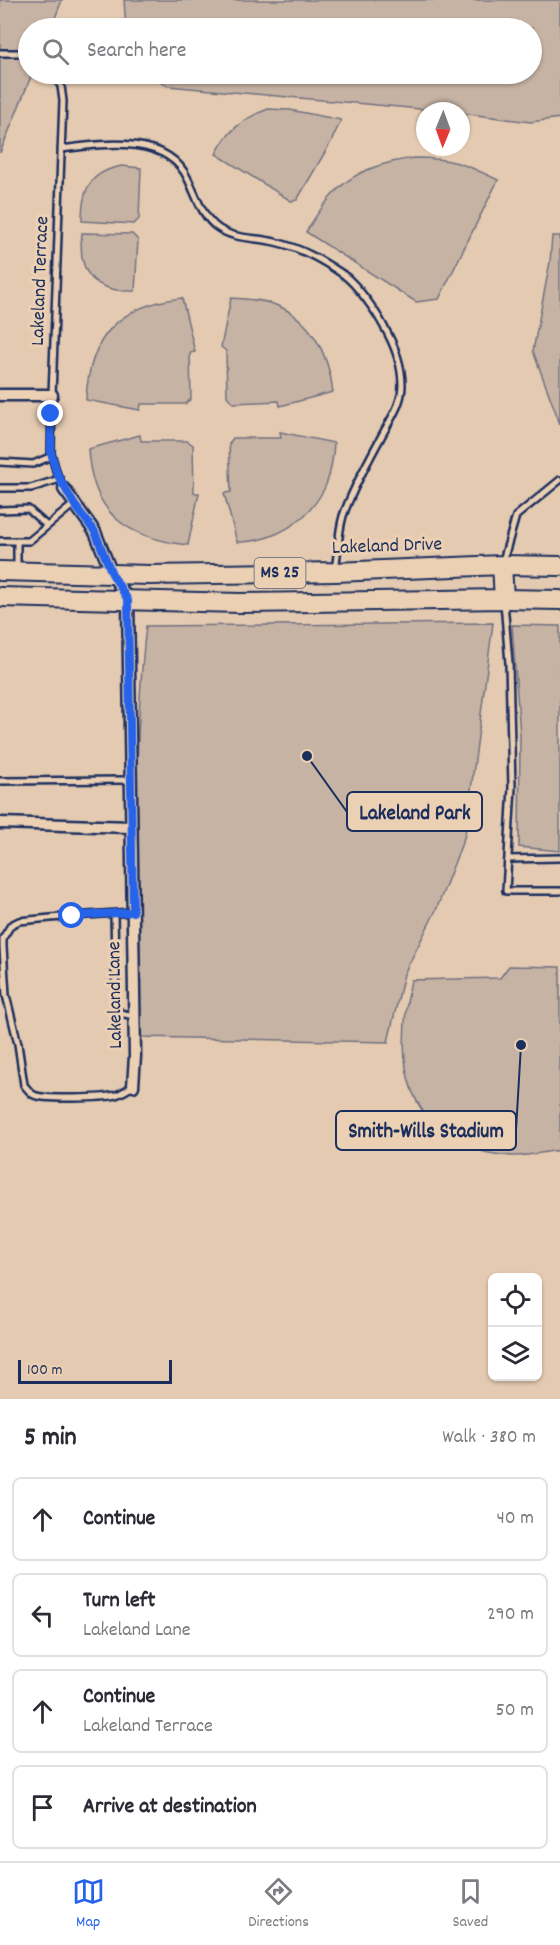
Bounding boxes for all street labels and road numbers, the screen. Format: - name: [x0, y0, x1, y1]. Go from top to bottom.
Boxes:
- street label: Lakeland Terrace: [25, 215, 57, 346]
- street label: Lakeland Drive: [331, 531, 443, 563]
- road number: MS 25: [254, 558, 306, 588]
- street label: Lakeland Lane: [101, 941, 131, 1049]

